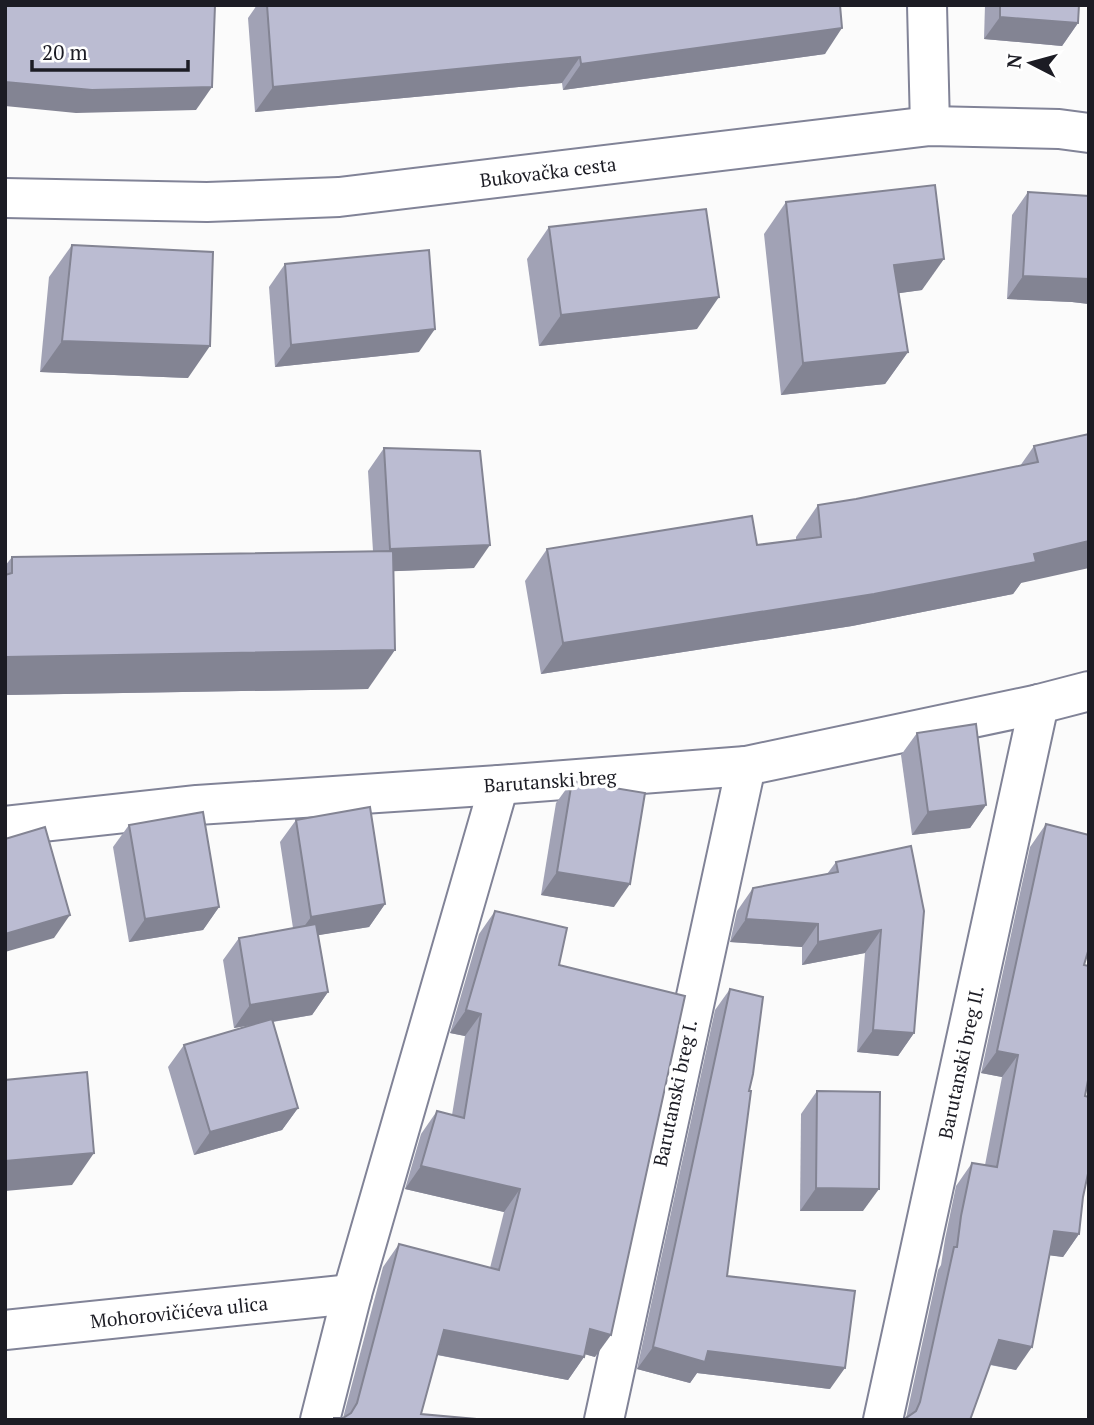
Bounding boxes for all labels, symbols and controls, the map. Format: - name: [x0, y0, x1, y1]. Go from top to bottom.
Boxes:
- scale bar: [32, 28, 187, 72]
- north arrow: [996, 28, 1066, 98]
- text: 20 m: [42, 38, 88, 66]
- text: N: [1000, 52, 1027, 70]
- street label: Bukovačka cesta: [478, 151, 618, 192]
- street label: Barutanski breg: [483, 763, 618, 798]
- street label: Barutanski breg II.: [932, 983, 989, 1141]
- street label: Barutanski breg I.: [647, 1017, 702, 1169]
- street label: Mohorovičićeva ulica: [89, 1290, 269, 1333]

